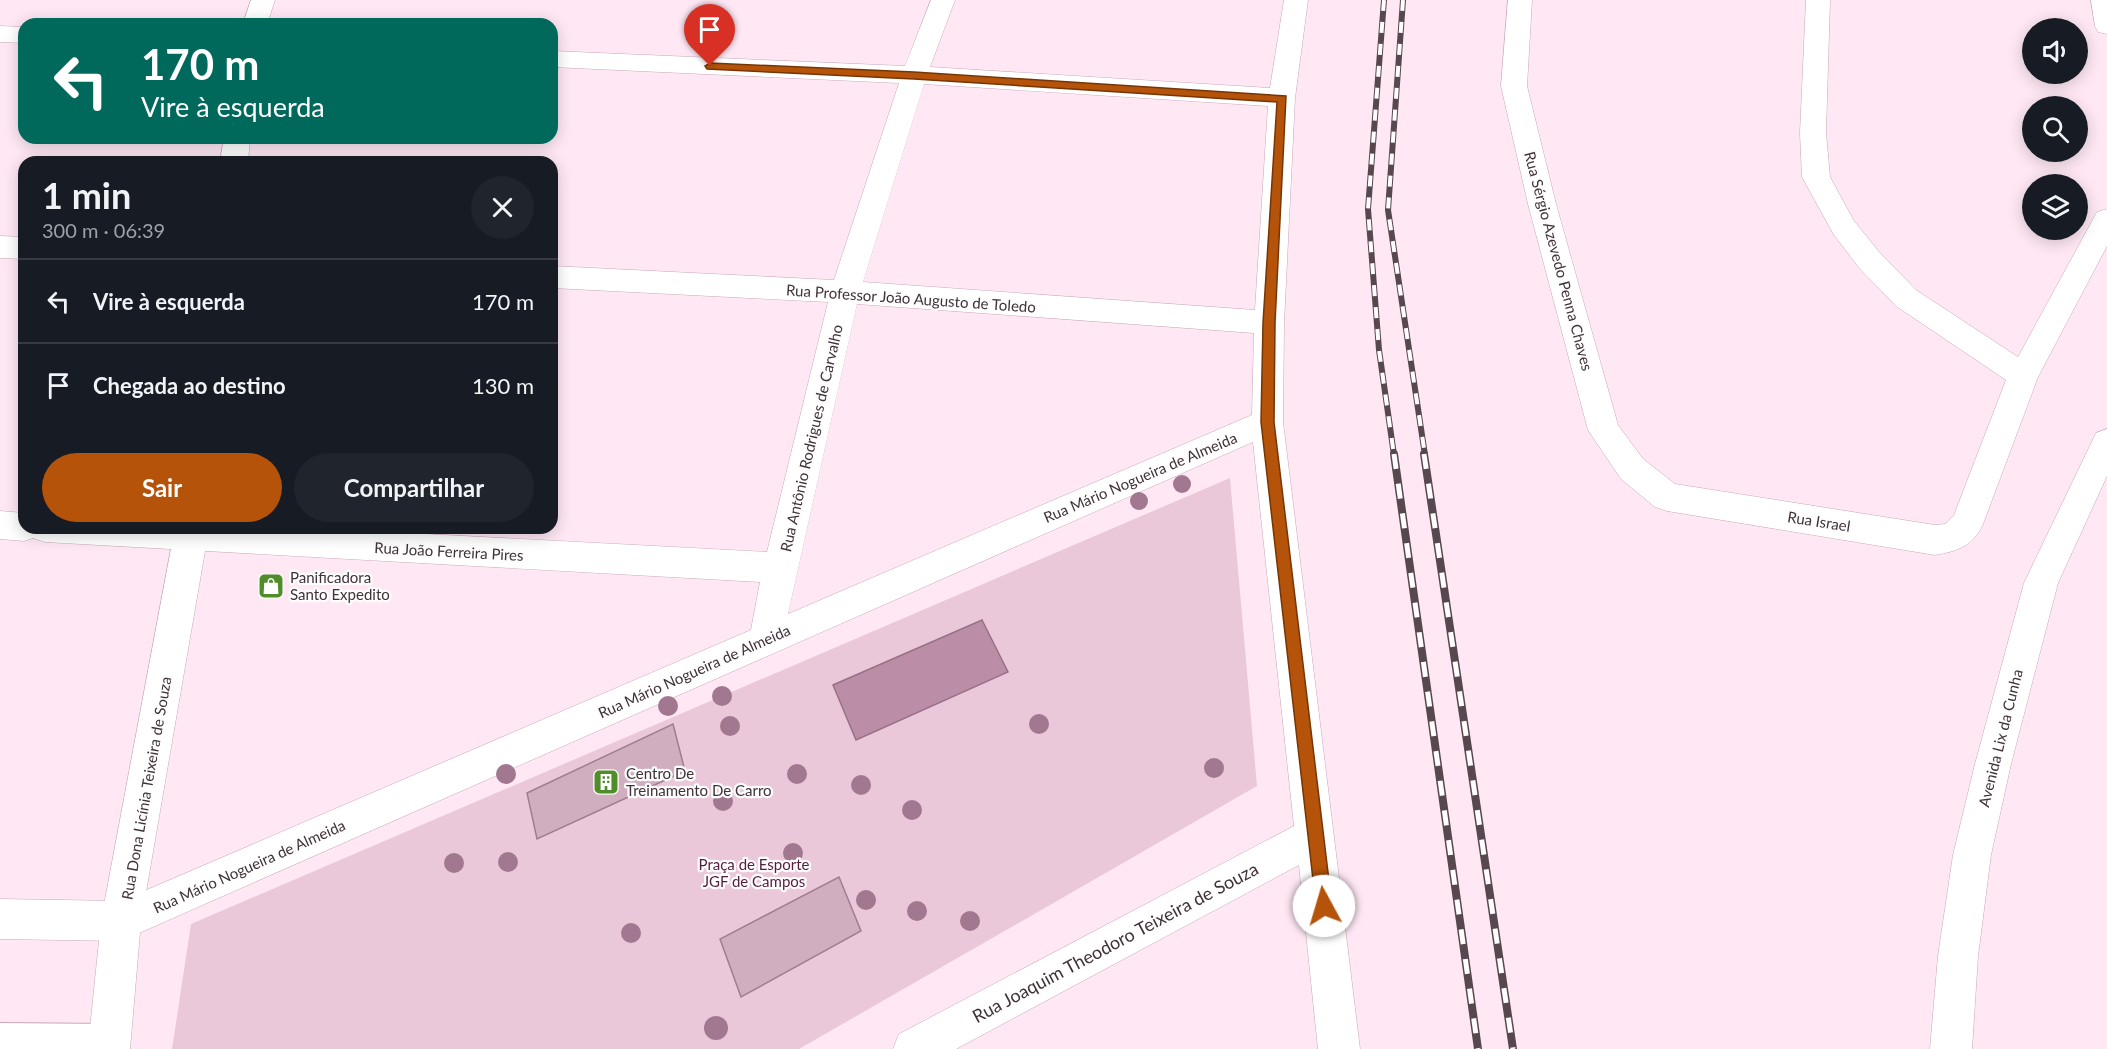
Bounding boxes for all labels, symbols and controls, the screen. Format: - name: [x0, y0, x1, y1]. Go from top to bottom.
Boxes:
- pin: [684, 4, 735, 66]
- icon: arrive: [693, 13, 726, 46]
- map controls: [2022, 18, 2088, 240]
- button: sound: [2022, 18, 2088, 84]
- text: 170 m: [141, 39, 259, 89]
- icon: left: [42, 42, 120, 120]
- text: Vire à esquerda: [141, 90, 325, 123]
- button: search: [2022, 96, 2088, 162]
- street label: Rua Sérgio Azevedo Penna Chaves: [1521, 149, 1597, 373]
- text: 1 min: [42, 173, 131, 217]
- button: layers: [2022, 174, 2088, 240]
- button: close: [471, 176, 534, 239]
- text: 300 m · 06:39: [42, 218, 165, 242]
- street label: Rua Professor João Augusto de Toledo: [786, 280, 1036, 316]
- icon: left: [42, 285, 75, 318]
- text: Vire à esquerda: [93, 288, 245, 315]
- text: 170 m: [472, 288, 534, 315]
- street label: Rua Antônio Rodrigues de Carvalho: [776, 323, 846, 553]
- icon: arrive: [42, 369, 75, 402]
- text: Chegada ao destino: [93, 372, 286, 399]
- text: 130 m: [472, 372, 534, 399]
- street label: Rua Mário Nogueira de Almeida: [1041, 428, 1239, 526]
- button: Sair: [42, 453, 282, 522]
- button: Compartilhar: [294, 453, 534, 522]
- street label: Rua Israel: [1786, 507, 1852, 535]
- street label: Rua João Ferreira Pires: [374, 538, 524, 564]
- place label: Panificadora Santo Expedito: [290, 568, 390, 603]
- shop icon: Panificadora Santo Expedito: [256, 571, 286, 601]
- street label: Rua Mário Nogueira de Almeida: [595, 620, 793, 722]
- street label: Avenida Lix da Cunha: [1974, 667, 2026, 809]
- street label: Rua Dona Licínia Teixeira de Souza: [117, 675, 175, 901]
- place label: Centro De Treinamento De Carro: [626, 764, 772, 799]
- building icon: Centro De Treinamento De Carro: [591, 767, 621, 797]
- street label: Rua Mário Nogueira de Almeida: [150, 815, 348, 917]
- park label: Praça de Esporte JGF de Campos: [699, 855, 810, 890]
- street label: Rua Joaquim Theodoro Teixeira de Souza: [968, 857, 1262, 1027]
- position arrow: [1292, 874, 1356, 938]

